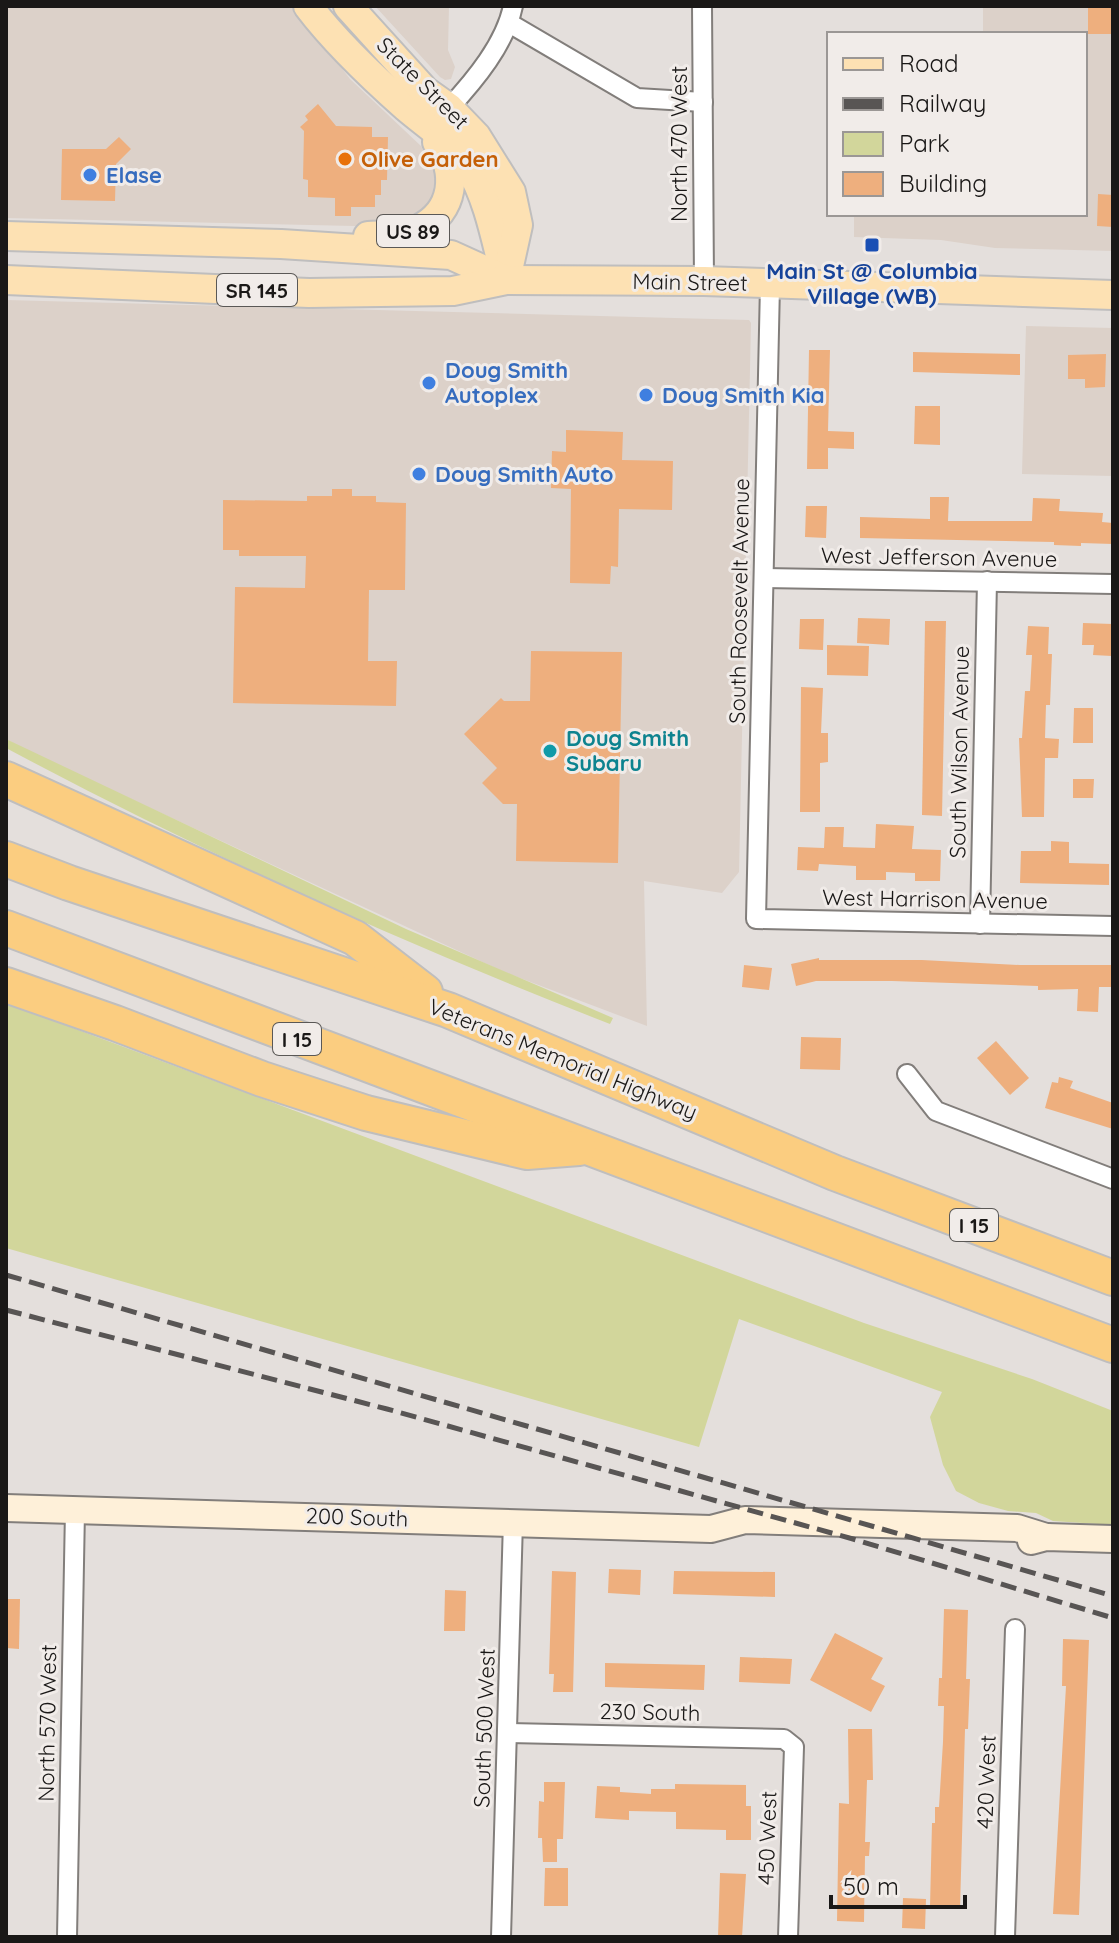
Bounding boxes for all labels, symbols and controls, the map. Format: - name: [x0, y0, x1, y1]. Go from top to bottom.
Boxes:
- street label: State Street: [371, 31, 475, 135]
- legend: [827, 32, 1087, 216]
- text: Road: [899, 48, 959, 78]
- street label: North 470 West: [665, 66, 693, 222]
- text: Railway: [899, 88, 986, 118]
- text: Park: [899, 128, 950, 158]
- place label: Olive Garden: [361, 145, 499, 173]
- marker: Olive Garden: [336, 150, 354, 168]
- place label: Elase: [106, 161, 162, 189]
- marker: Elase: [81, 166, 99, 184]
- text: Building: [899, 168, 987, 198]
- road number: US 89: [377, 215, 449, 247]
- marker: Main St @ Columbia Village (WB): [863, 236, 881, 254]
- place label: Main St @ Columbia Village (WB): [766, 257, 978, 310]
- street label: Main Street: [632, 267, 748, 297]
- road number: SR 145: [217, 274, 297, 306]
- place label: Doug Smith Autoplex: [445, 356, 568, 409]
- marker: Doug Smith Autoplex: [420, 374, 438, 392]
- place label: Doug Smith Kia: [662, 381, 825, 409]
- marker: Doug Smith Kia: [637, 386, 655, 404]
- place label: Doug Smith Auto: [435, 460, 614, 488]
- marker: Doug Smith Auto: [410, 465, 428, 483]
- street label: South Roosevelt Avenue: [723, 478, 755, 724]
- street label: West Jefferson Avenue: [821, 541, 1057, 573]
- street label: South Wilson Avenue: [943, 645, 975, 859]
- place label: Doug Smith Subaru: [566, 724, 689, 777]
- marker: Doug Smith Subaru: [541, 742, 559, 760]
- street label: West Harrison Avenue: [822, 883, 1048, 915]
- street label: Veterans Memorial Highway: [424, 992, 702, 1126]
- road number: I 15: [273, 1023, 321, 1055]
- road number: I 15: [950, 1209, 998, 1241]
- street label: 200 South: [305, 1501, 409, 1533]
- street label: North 570 West: [32, 1644, 62, 1802]
- street label: South 500 West: [467, 1648, 501, 1808]
- street label: 230 South: [599, 1697, 701, 1727]
- street label: 420 West: [970, 1735, 1002, 1829]
- street label: 450 West: [751, 1791, 783, 1885]
- scale bar: [831, 1859, 965, 1909]
- text: 50 m: [843, 1871, 899, 1901]

